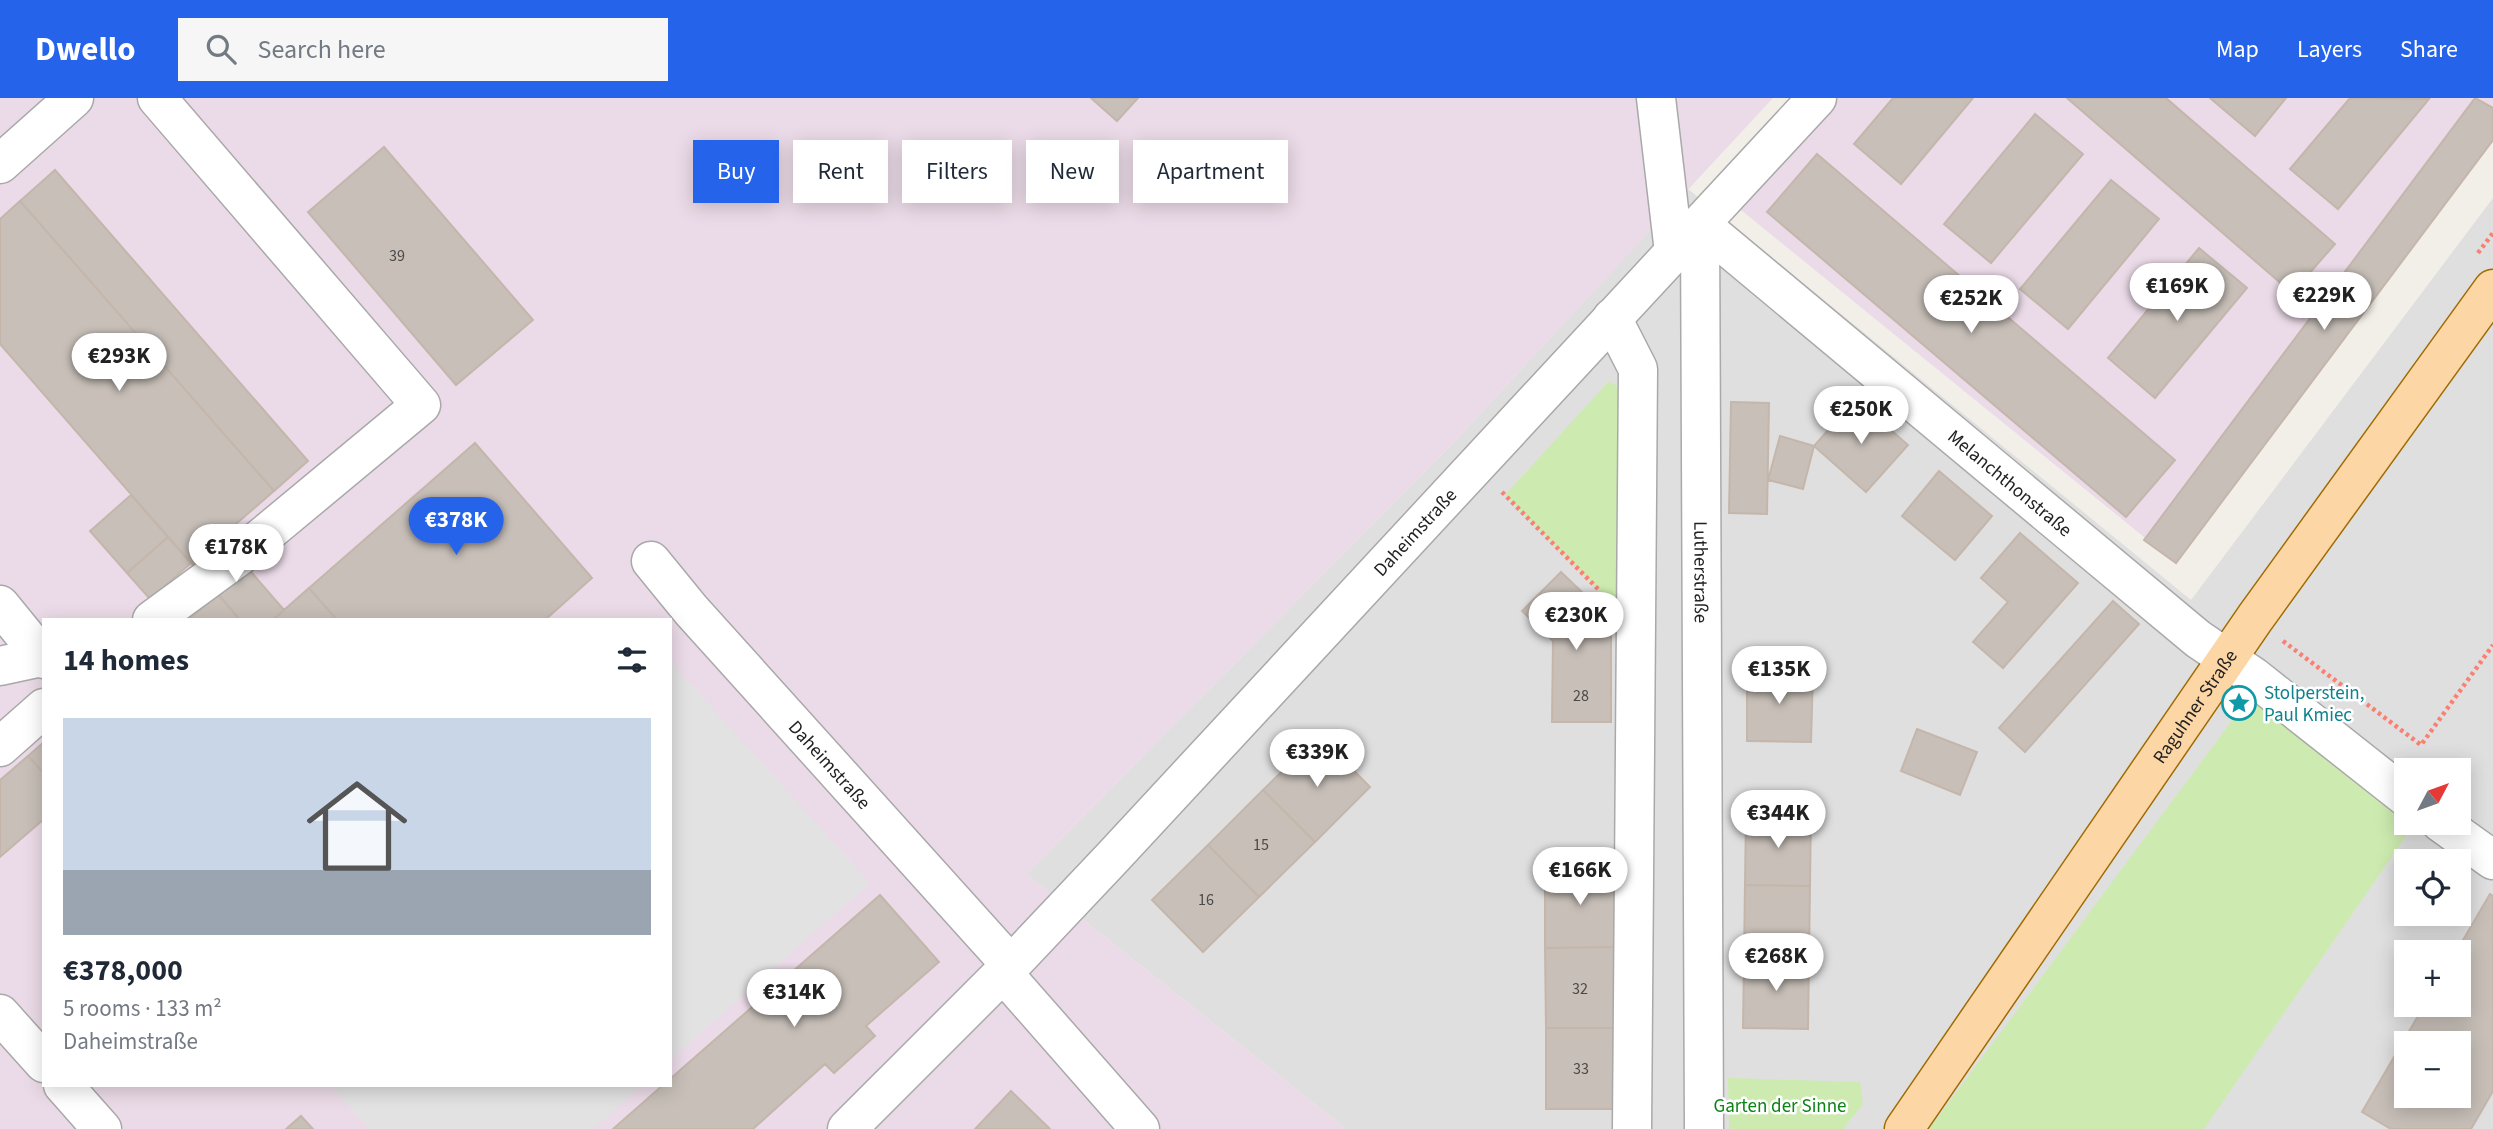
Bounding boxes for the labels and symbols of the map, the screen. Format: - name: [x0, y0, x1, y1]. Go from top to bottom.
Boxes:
- house number: 39: [389, 245, 405, 267]
- pin: €169K: [2128, 264, 2226, 323]
- pin: €229K: [2275, 272, 2373, 332]
- pin: €252K: [1922, 275, 2020, 335]
- pin: €293K: [70, 334, 168, 393]
- pin: €250K: [1812, 386, 1910, 446]
- street label: Melanchthonstraße: [1941, 424, 2077, 544]
- street label: Daheimstraße: [1368, 483, 1464, 583]
- pin: €378K: [407, 498, 505, 557]
- street label: Lutherstraße: [1686, 521, 1714, 623]
- pin: €178K: [187, 524, 285, 584]
- pin: €230K: [1527, 592, 1625, 652]
- street label: Raguhner Straße: [2147, 644, 2245, 769]
- pin: €135K: [1730, 646, 1828, 706]
- place label: Stolperstein, Paul Kmiec: [2264, 680, 2364, 729]
- place icon: Stolperstein, Paul Kmiec: [2220, 684, 2258, 722]
- house number: 28: [1573, 685, 1589, 707]
- street label: Daheimstraße: [782, 715, 876, 816]
- pin: €339K: [1268, 730, 1366, 789]
- north arrow: [2394, 758, 2471, 835]
- pin: €344K: [1729, 790, 1827, 850]
- house number: 15: [1253, 834, 1269, 856]
- pin: €166K: [1531, 848, 1629, 907]
- house number: 16: [1198, 889, 1214, 911]
- pin: €268K: [1727, 934, 1825, 993]
- pin: €314K: [745, 970, 843, 1029]
- house number: 32: [1572, 978, 1588, 1000]
- house number: 33: [1573, 1058, 1589, 1080]
- park label: Garten der Sinne: [1713, 1093, 1847, 1120]

